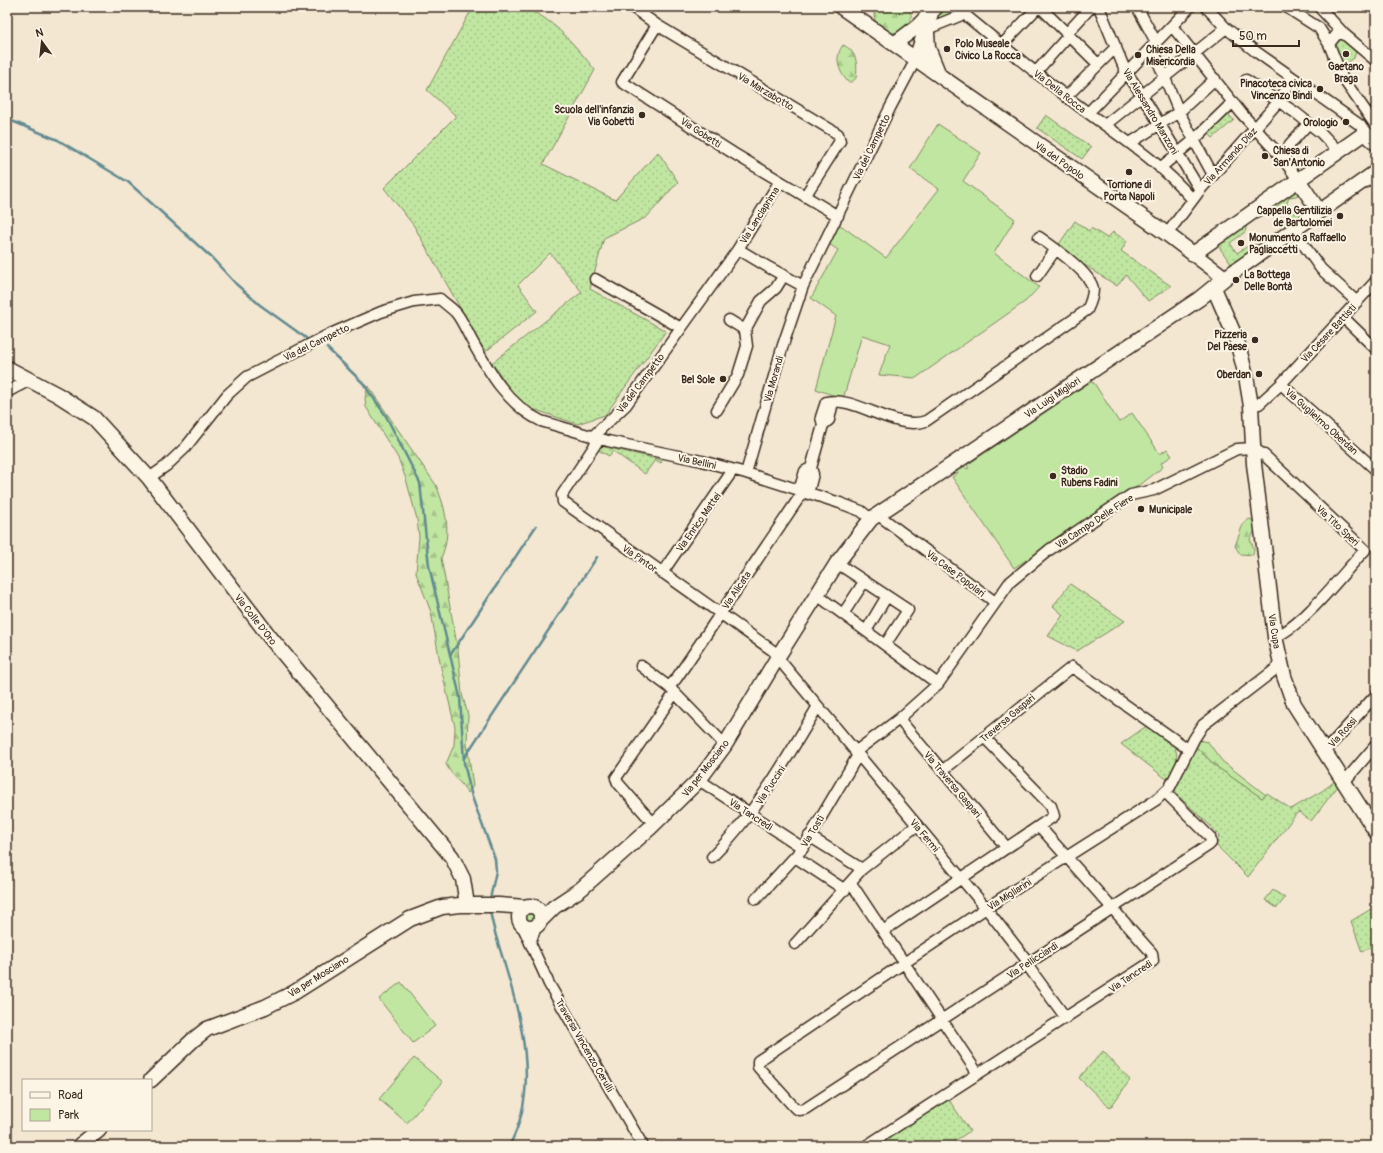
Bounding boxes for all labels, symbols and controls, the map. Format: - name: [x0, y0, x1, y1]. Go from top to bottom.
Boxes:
- north arrow: [22, 22, 62, 62]
- scale bar: [1233, 22, 1299, 48]
- text: N: [34, 25, 45, 40]
- text: 50 m: [1239, 29, 1267, 44]
- place label: Polo Museale Civico La Rocca: [955, 38, 1021, 62]
- marker: Polo Museale Civico La Rocca: [942, 44, 952, 54]
- place label: Chiesa Della Misericordia: [1146, 44, 1196, 68]
- marker: Gaetano Braga: [1341, 49, 1351, 59]
- marker: Chiesa Della Misericordia: [1133, 50, 1143, 60]
- place label: Gaetano Braga: [1328, 61, 1365, 85]
- street label: Via Alessandro Manzoni: [1120, 66, 1181, 157]
- street label: Via Della Rocca: [1031, 68, 1088, 116]
- street label: Via Marzabotto: [735, 70, 796, 114]
- place label: Pinacoteca civica Vincenzo Bindi: [1240, 78, 1312, 102]
- marker: Pinacoteca civica Vincenzo Bindi: [1315, 84, 1325, 94]
- place label: Scuola dell'infanzia Via Gobetti: [554, 104, 634, 128]
- marker: Scuola dell'infanzia Via Gobetti: [637, 110, 647, 120]
- street label: Via del Campetto: [851, 112, 893, 182]
- street label: Via Gobetti: [678, 115, 723, 151]
- place label: Orologio: [1303, 117, 1339, 129]
- marker: Orologio: [1341, 117, 1351, 127]
- street label: Via Armando Diaz: [1202, 125, 1260, 188]
- street label: Via del Popolo: [1032, 139, 1087, 183]
- place label: Chiesa di San'Antonio: [1273, 145, 1326, 169]
- marker: Chiesa di San'Antonio: [1260, 151, 1270, 161]
- marker: Torrione di Porta Napoli: [1124, 167, 1134, 177]
- place label: Torrione di Porta Napoli: [1104, 179, 1155, 203]
- street label: Via Lanciaprima: [738, 184, 782, 246]
- place label: Cappella Gentilizia de Bartolomei: [1257, 205, 1332, 229]
- marker: Cappella Gentilizia de Bartolomei: [1335, 211, 1345, 221]
- place label: Monumento a Raffaello Pagliaccetti: [1249, 232, 1347, 256]
- marker: Monumento a Raffaello Pagliaccetti: [1236, 238, 1246, 248]
- place label: La Bottega Delle Bontà: [1244, 269, 1293, 293]
- marker: La Bottega Delle Bontà: [1231, 275, 1241, 285]
- street label: Via Cesare Battisti: [1299, 302, 1359, 365]
- street label: Via del Campetto: [282, 321, 352, 364]
- place label: Pizzeria Del Paese: [1207, 329, 1248, 353]
- marker: Pizzeria Del Paese: [1250, 335, 1260, 345]
- street label: Via del Campetto: [614, 351, 668, 416]
- street label: Via Morandi: [762, 355, 786, 404]
- place label: Oberdan: [1217, 369, 1251, 381]
- marker: Oberdan: [1254, 369, 1264, 379]
- place label: Bel Sole: [681, 374, 716, 386]
- marker: Bel Sole: [718, 374, 728, 384]
- street label: Via Luigi Migliori: [1022, 375, 1083, 421]
- street label: Via Guglielmo Oberdan: [1283, 386, 1360, 458]
- street label: Via Bellini: [676, 452, 717, 472]
- place label: Stadio Rubens Fadini: [1061, 465, 1118, 489]
- marker: Stadio Rubens Fadini: [1048, 471, 1058, 481]
- street label: Via Enrico Mattei: [674, 490, 724, 555]
- street label: Via Campo Delle Fiere: [1053, 492, 1136, 552]
- street label: Via Tito Speri: [1313, 503, 1361, 549]
- marker: Municipale: [1136, 504, 1146, 514]
- place label: Municipale: [1149, 504, 1193, 516]
- street label: Via Pintor: [619, 542, 660, 576]
- street label: Via Case Popolari: [924, 548, 987, 600]
- street label: Via Alicata: [720, 569, 754, 612]
- street label: Via Colle D'Oro: [232, 592, 279, 648]
- street label: Via Cupa: [1265, 613, 1283, 650]
- street label: Traversa Gaspari: [978, 692, 1038, 745]
- street label: Via Rossi: [1326, 715, 1360, 750]
- street label: Via per Mosciano: [680, 737, 732, 800]
- street label: Via Traversa Gaspari: [921, 749, 984, 820]
- street label: Via Puccini: [753, 764, 788, 807]
- street label: Via Tancredi: [726, 796, 775, 833]
- street label: Via Tosti: [799, 813, 827, 850]
- street label: Via Fermi: [907, 817, 942, 855]
- street label: Via Migliarini: [985, 876, 1034, 913]
- street label: Via Pellicciardi: [1005, 940, 1060, 982]
- street label: Via per Mosciano: [286, 953, 352, 1000]
- street label: Via Tancredi: [1107, 958, 1155, 996]
- street label: Traversa Vincenzo Cerulli: [553, 997, 616, 1094]
- legend: [22, 1079, 152, 1131]
- text: Road: [58, 1088, 83, 1103]
- text: Park: [58, 1108, 79, 1123]

